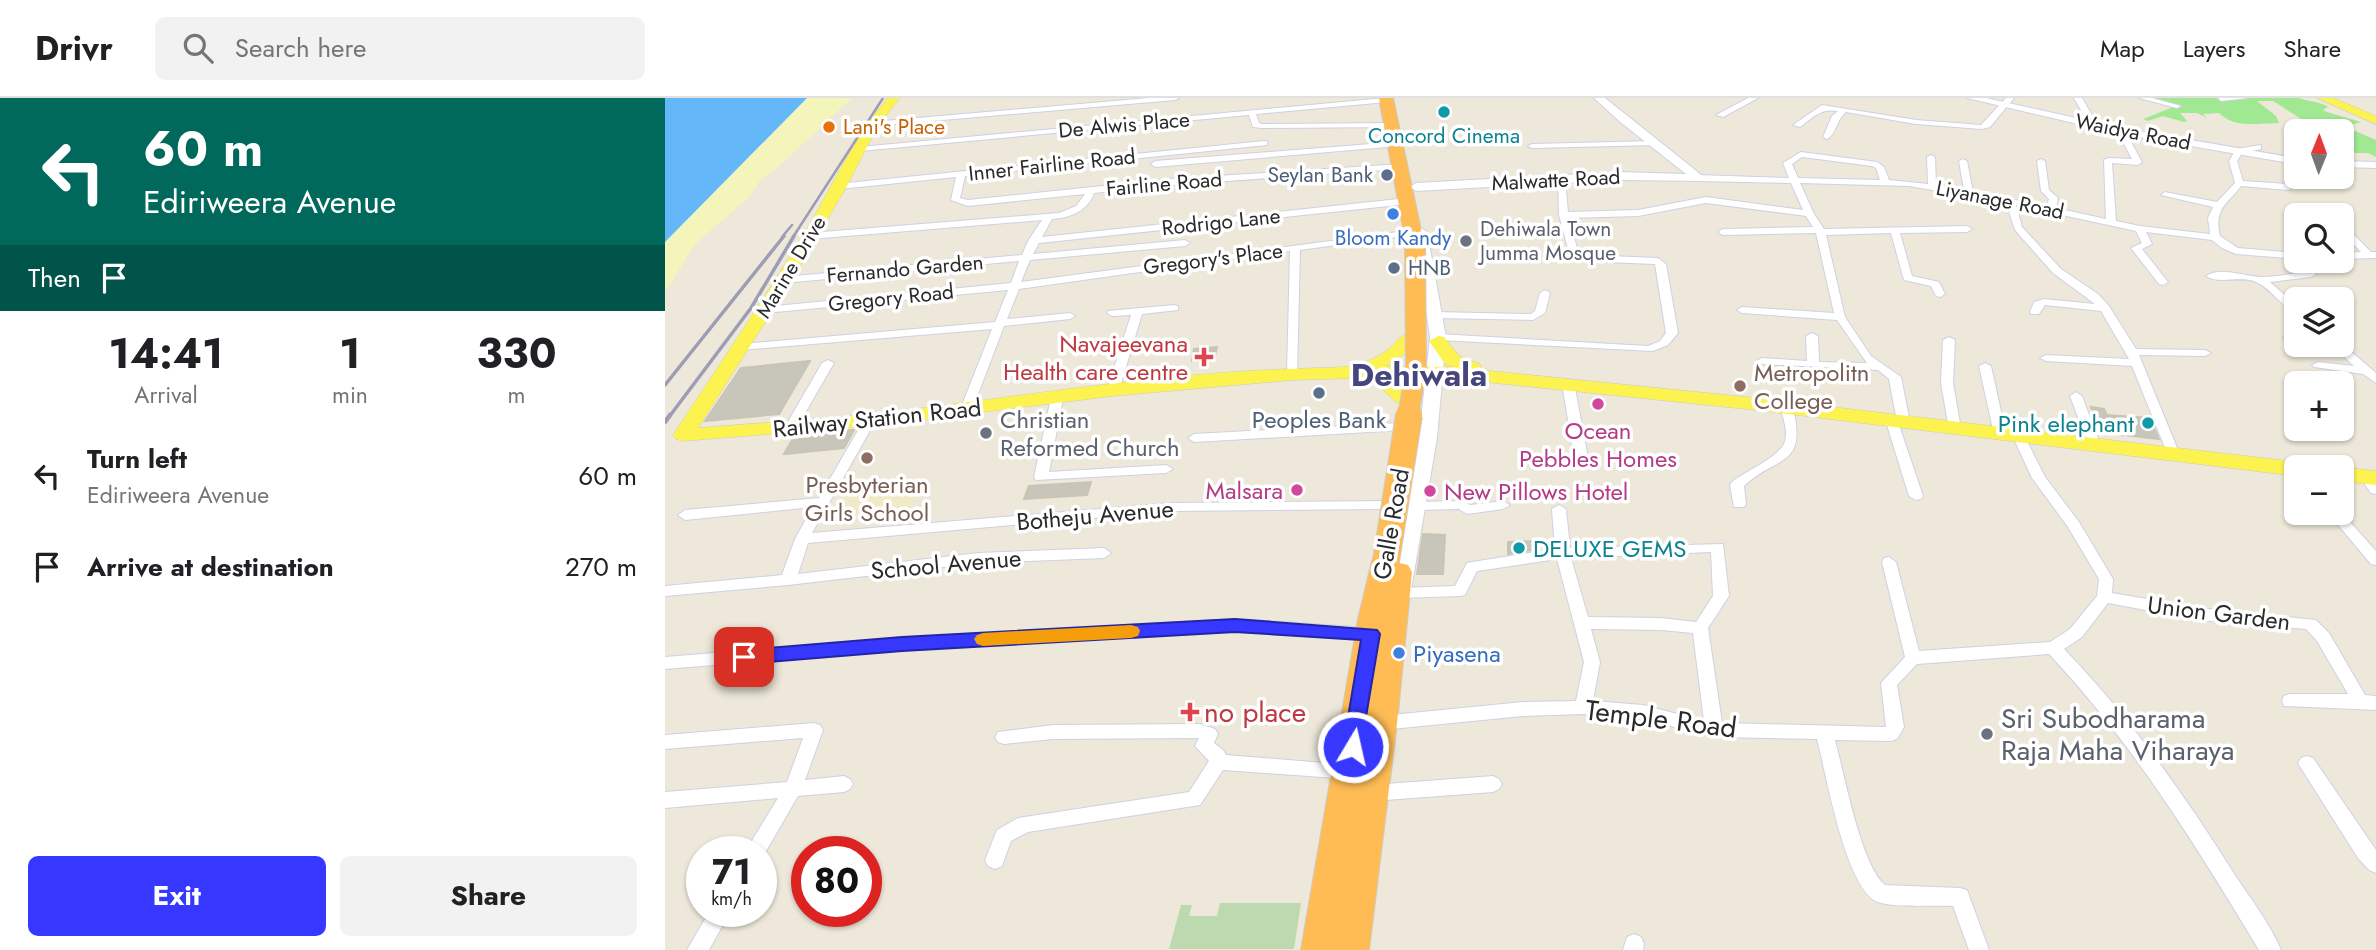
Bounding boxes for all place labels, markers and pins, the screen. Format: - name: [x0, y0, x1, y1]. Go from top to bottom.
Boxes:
- marker: Concord Cinema: [1436, 104, 1452, 120]
- place label: Lani's Place: [843, 112, 945, 142]
- marker: Lani's Place: [821, 119, 837, 135]
- place label: Concord Cinema: [1368, 121, 1520, 151]
- place label: Seylan Bank: [1267, 160, 1374, 190]
- marker: Seylan Bank: [1379, 167, 1395, 183]
- marker: Bloom Kandy: [1385, 206, 1401, 222]
- place label: Dehiwala Town Jumma Mosque: [1477, 214, 1616, 268]
- place label: Bloom Kandy: [1335, 223, 1452, 253]
- marker: Dehiwala Town Jumma Mosque: [1458, 233, 1474, 249]
- place label: HNB: [1408, 253, 1451, 283]
- marker: HNB: [1386, 260, 1402, 276]
- place label: Navajeevana Health care centre: [1003, 326, 1188, 389]
- marker: Navajeevana Health care centre: [1194, 347, 1214, 367]
- place label: Metropolitn College: [1754, 355, 1869, 418]
- marker: Metropolitn College: [1732, 378, 1748, 394]
- marker: Peoples Bank: [1311, 385, 1327, 401]
- marker: Ocean Pebbles Homes: [1590, 396, 1606, 412]
- place label: Christian Reformed Church: [1000, 402, 1180, 465]
- place label: Peoples Bank: [1252, 402, 1387, 437]
- place label: Pink elephant: [1998, 406, 2134, 441]
- place label: Ocean Pebbles Homes: [1519, 413, 1677, 476]
- marker: Pink elephant: [2140, 415, 2156, 431]
- marker: Christian Reformed Church: [978, 425, 994, 441]
- marker: Presbyterian Girls School: [859, 450, 875, 466]
- place label: Presbyterian Girls School: [805, 467, 929, 530]
- place label: Malsara: [1206, 473, 1283, 508]
- place label: New Pillows Hotel: [1444, 474, 1628, 509]
- marker: Malsara: [1289, 482, 1305, 498]
- marker: New Pillows Hotel: [1422, 483, 1438, 499]
- place label: DELUXE GEMS: [1533, 531, 1686, 566]
- marker: DELUXE GEMS: [1511, 540, 1527, 556]
- pin: [714, 627, 774, 687]
- place label: Piyasena: [1413, 636, 1501, 671]
- marker: Piyasena: [1391, 645, 1407, 661]
- place label: no place: [1204, 692, 1306, 733]
- place label: Sri Subodharama Raja Maha Viharaya: [2001, 698, 2234, 771]
- marker: no place: [1182, 704, 1198, 720]
- marker: Sri Subodharama Raja Maha Viharaya: [1979, 726, 1995, 742]

